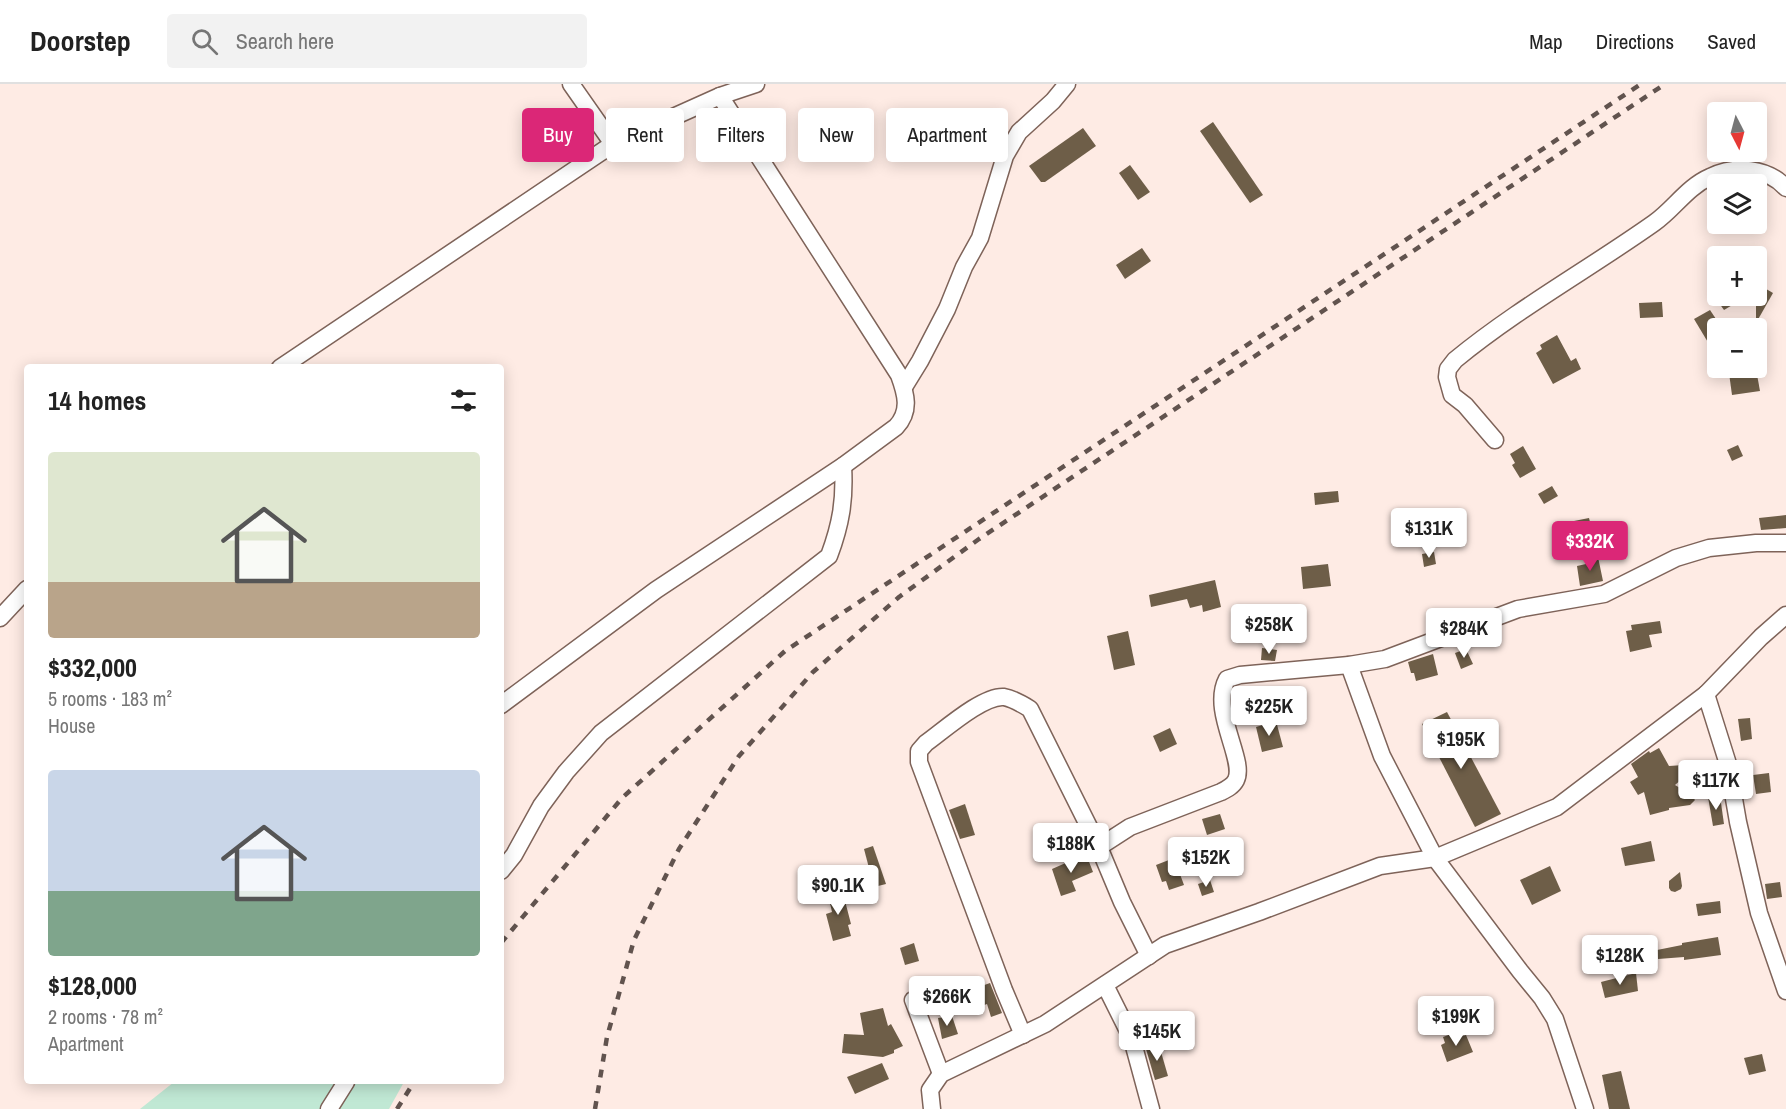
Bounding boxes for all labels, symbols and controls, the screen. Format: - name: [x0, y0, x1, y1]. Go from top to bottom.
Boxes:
- search box: [167, 14, 587, 68]
- text: Doorstep: [30, 22, 131, 60]
- icon: search: [188, 25, 221, 58]
- text: Search here: [236, 26, 334, 56]
- text: Map: [1529, 27, 1563, 56]
- text: Directions: [1596, 27, 1674, 56]
- text: Saved: [1707, 27, 1756, 56]
- north arrow: [1707, 102, 1767, 162]
- map controls: [1707, 102, 1767, 378]
- chip: Buy: [522, 108, 594, 162]
- chip: Rent: [606, 108, 684, 162]
- chip: Filters: [696, 108, 786, 162]
- chip: New: [798, 108, 874, 162]
- chip: Apartment: [886, 108, 1008, 162]
- button: layers: [1707, 174, 1767, 234]
- button: +: [1707, 246, 1767, 306]
- button: −: [1707, 318, 1767, 378]
- text: 14 homes: [48, 383, 146, 418]
- icon: filters: [447, 384, 480, 417]
- icon: home: [210, 491, 318, 599]
- pin: $131K: [1387, 508, 1471, 559]
- text: $131K: [1405, 514, 1453, 541]
- pin: $332K: [1548, 521, 1632, 572]
- text: $332K: [1566, 527, 1614, 554]
- pin: $258K: [1227, 604, 1311, 655]
- pin: $284K: [1422, 608, 1506, 659]
- text: $258K: [1245, 610, 1293, 637]
- text: $284K: [1440, 614, 1488, 641]
- text: $332,000: [48, 650, 137, 685]
- text: 5 rooms · 183 m²: [48, 685, 172, 712]
- pin: $225K: [1227, 686, 1311, 737]
- text: $225K: [1245, 692, 1293, 719]
- text: House: [48, 712, 95, 739]
- pin: $195K: [1419, 719, 1503, 770]
- text: $195K: [1437, 725, 1485, 752]
- pin: $117K: [1674, 760, 1758, 811]
- text: $117K: [1692, 766, 1740, 793]
- icon: home: [210, 809, 318, 917]
- pin: $188K: [1029, 823, 1113, 874]
- text: $188K: [1047, 829, 1095, 856]
- pin: $152K: [1164, 837, 1248, 888]
- text: $152K: [1182, 843, 1230, 870]
- pin: $90.1K: [789, 865, 887, 916]
- text: $90.1K: [812, 871, 864, 898]
- pin: $128K: [1578, 935, 1662, 986]
- text: $128K: [1596, 941, 1644, 968]
- text: $128,000: [48, 968, 137, 1003]
- pin: $266K: [905, 976, 989, 1027]
- text: $266K: [923, 982, 971, 1009]
- pin: $199K: [1414, 996, 1498, 1047]
- text: $199K: [1432, 1002, 1480, 1029]
- text: 2 rooms · 78 m²: [48, 1003, 163, 1030]
- pin: $145K: [1115, 1011, 1199, 1062]
- text: $145K: [1133, 1017, 1181, 1044]
- text: Apartment: [48, 1030, 124, 1057]

